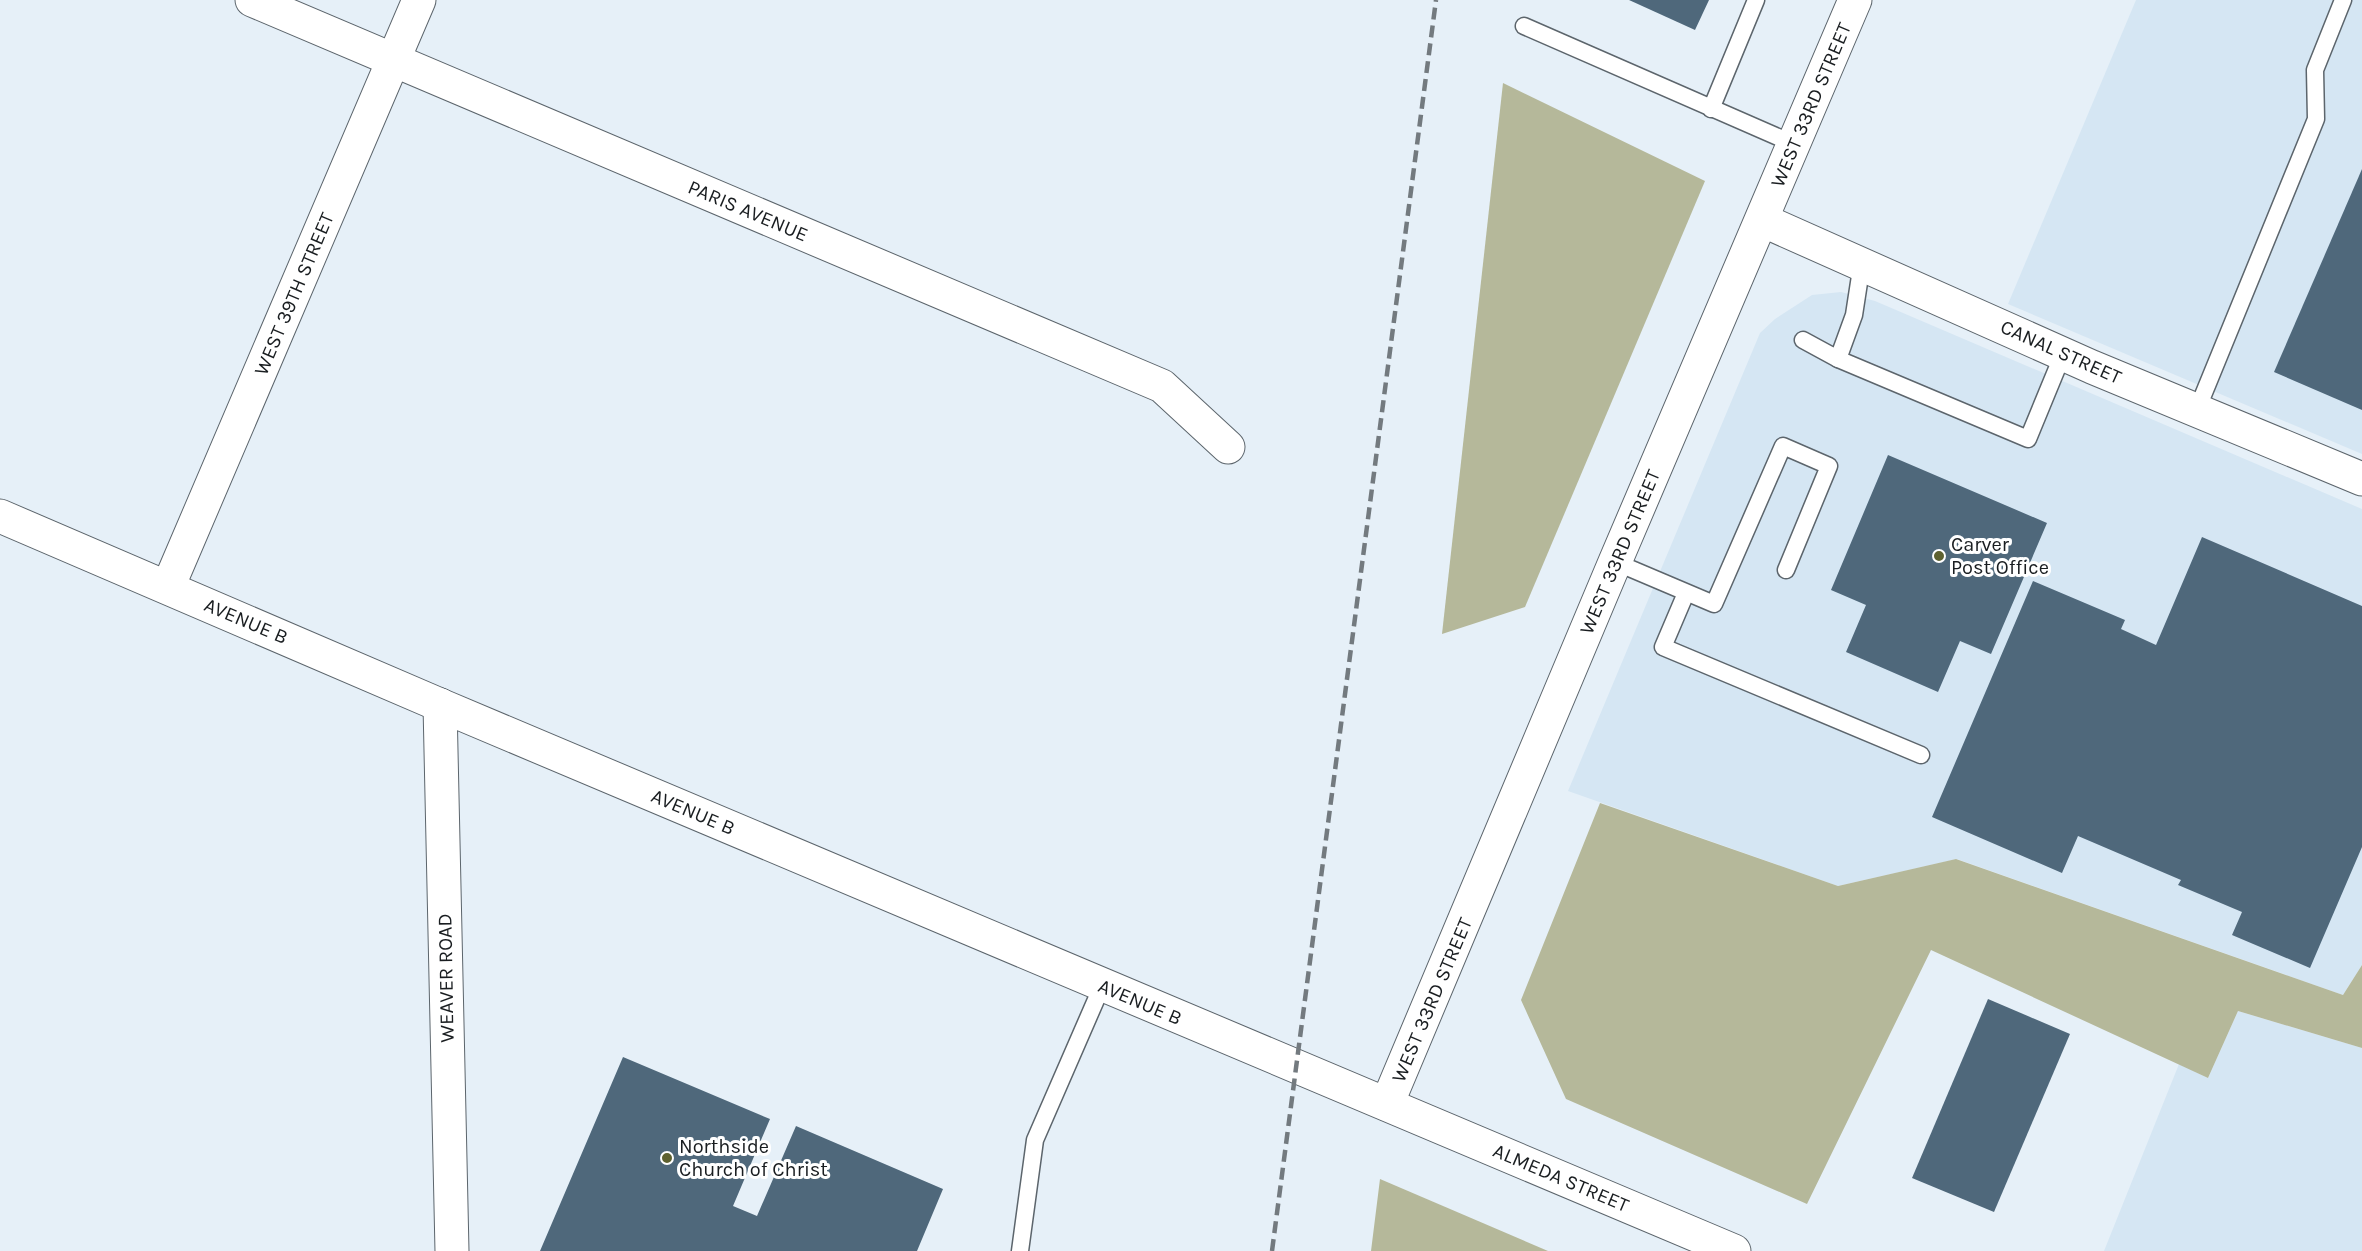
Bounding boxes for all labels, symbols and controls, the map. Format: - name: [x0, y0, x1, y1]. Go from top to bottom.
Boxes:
- street label: WEST 33RD STREET: [1766, 19, 1856, 191]
- street label: PARIS AVENUE: [685, 175, 811, 247]
- street label: WEST 39TH STREET: [249, 209, 339, 379]
- street label: CANAL STREET: [1997, 315, 2125, 389]
- street label: WEST 33RD STREET: [1575, 466, 1665, 638]
- place label: Carver Post Office: [1951, 533, 2049, 579]
- marker: Carver Post Office: [1932, 549, 1946, 563]
- street label: AVENUE B: [201, 593, 291, 649]
- street label: AVENUE B: [648, 784, 738, 840]
- street label: WEAVER ROAD: [433, 913, 459, 1043]
- street label: WEST 33RD STREET: [1387, 914, 1477, 1086]
- street label: AVENUE B: [1095, 974, 1185, 1030]
- place label: Northside Church of Christ: [679, 1135, 828, 1181]
- street label: ALMEDA STREET: [1490, 1139, 1632, 1217]
- marker: Northside Church of Christ: [660, 1151, 674, 1165]

